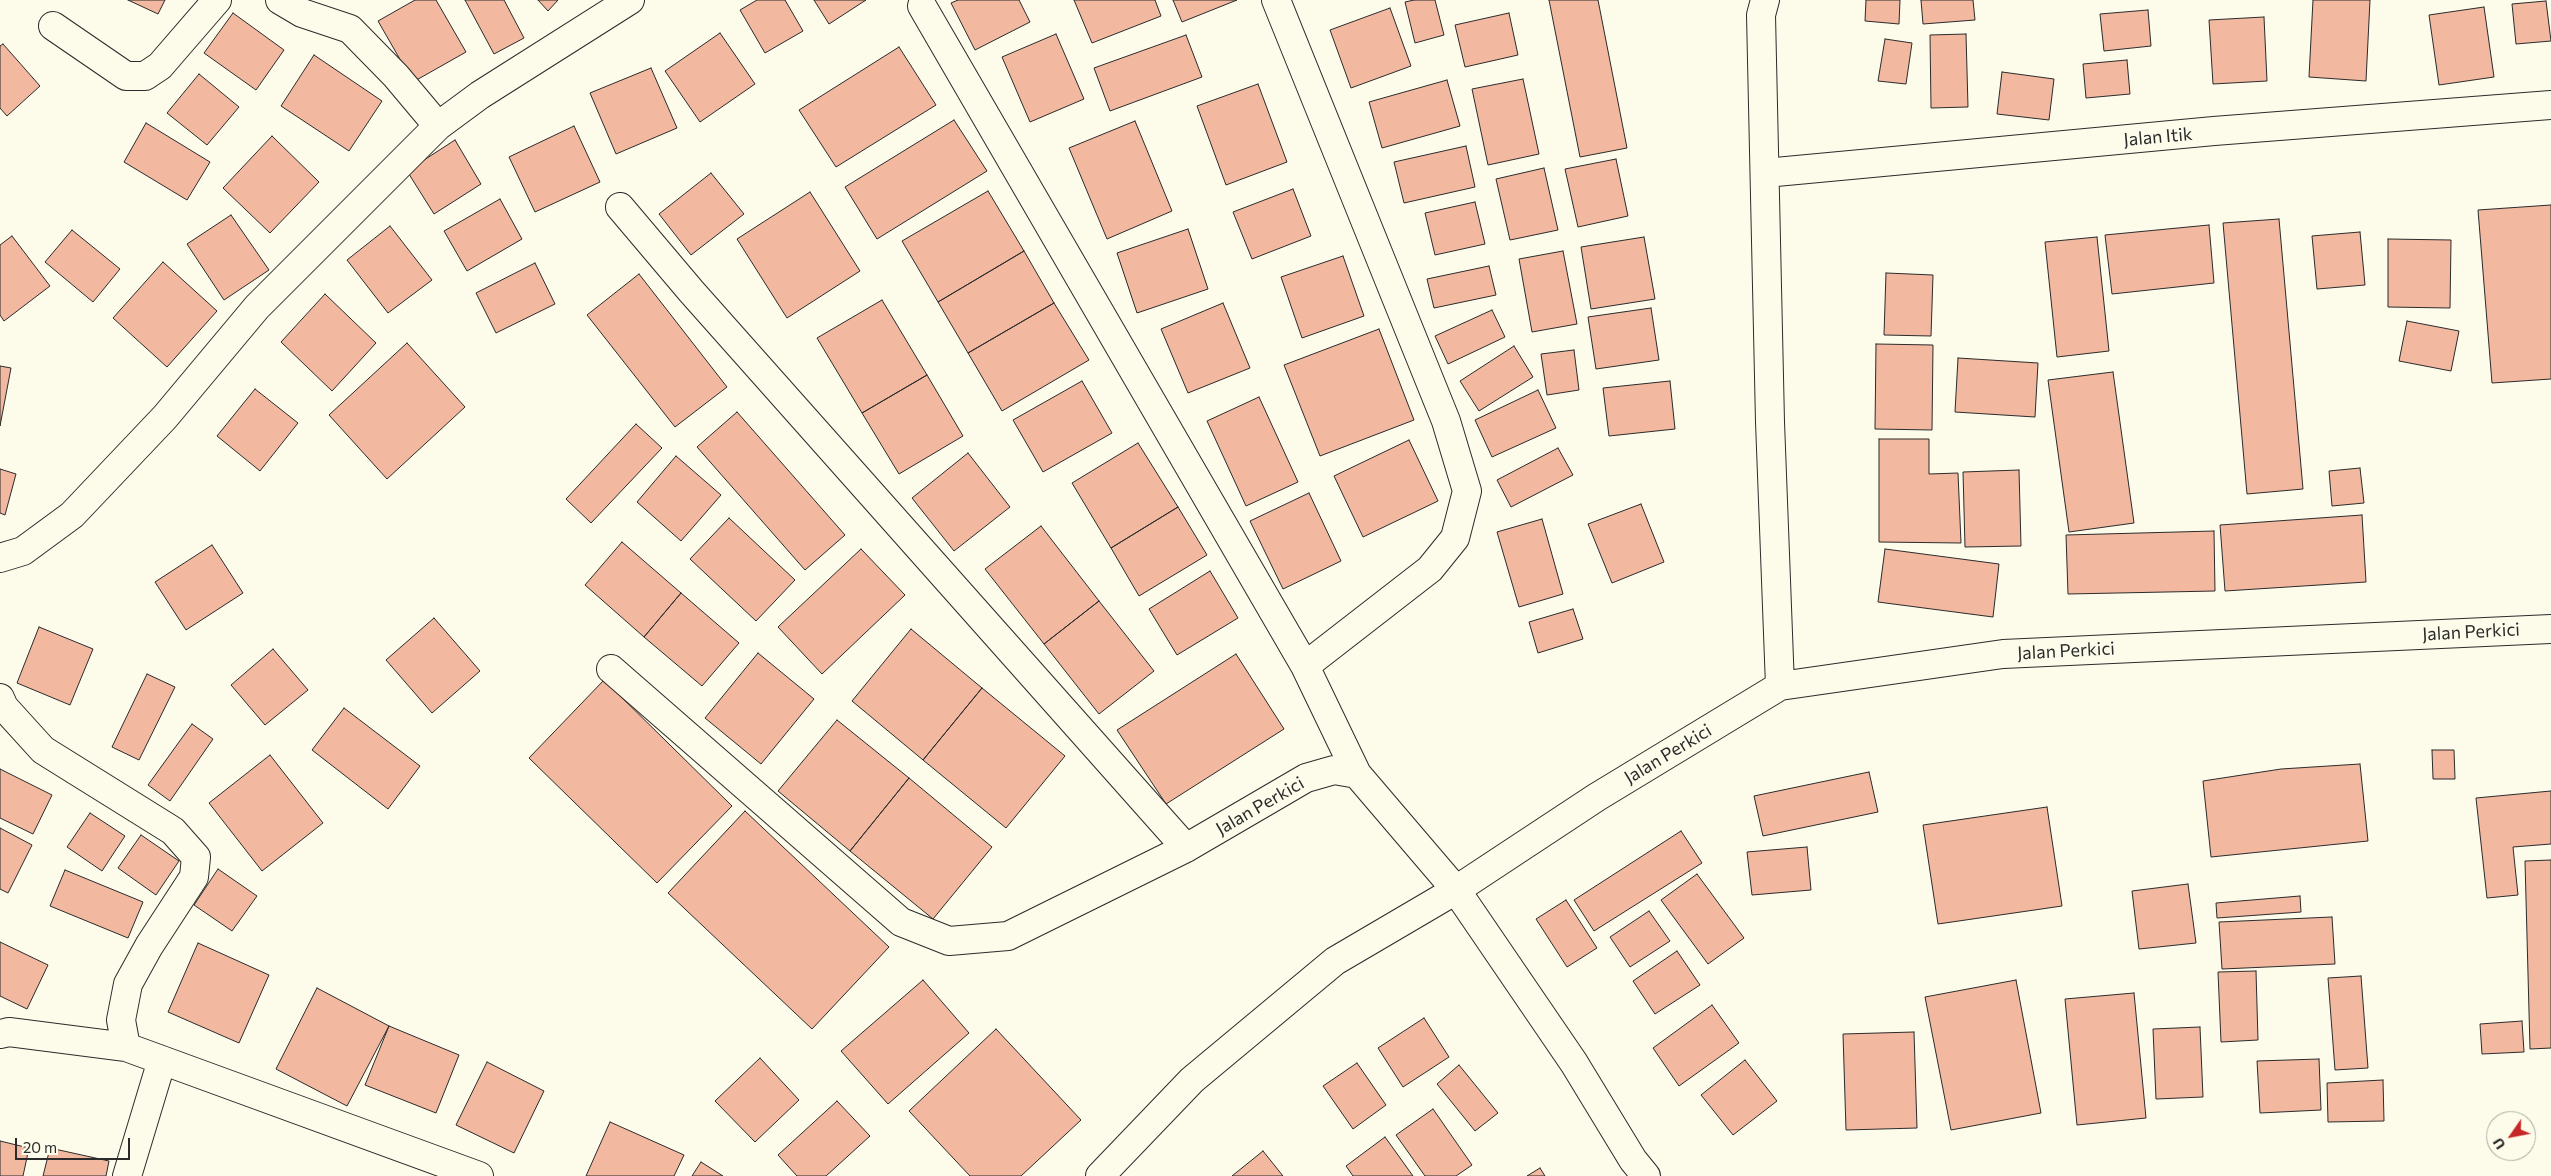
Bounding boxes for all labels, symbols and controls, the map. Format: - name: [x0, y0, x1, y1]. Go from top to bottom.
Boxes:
- street label: Jalan Itik: [2123, 123, 2193, 151]
- street label: Jalan Perkici: [2422, 619, 2520, 645]
- street label: Jalan Perkici: [2017, 638, 2115, 664]
- street label: Jalan Perkici: [1620, 720, 1716, 788]
- street label: Jalan Perkici: [1212, 772, 1308, 840]
- north arrow: [2486, 1111, 2536, 1161]
- scale bar: [18, 1128, 132, 1160]
- text: U: [2489, 1135, 2509, 1153]
- text: 20 m: [23, 1138, 57, 1156]

